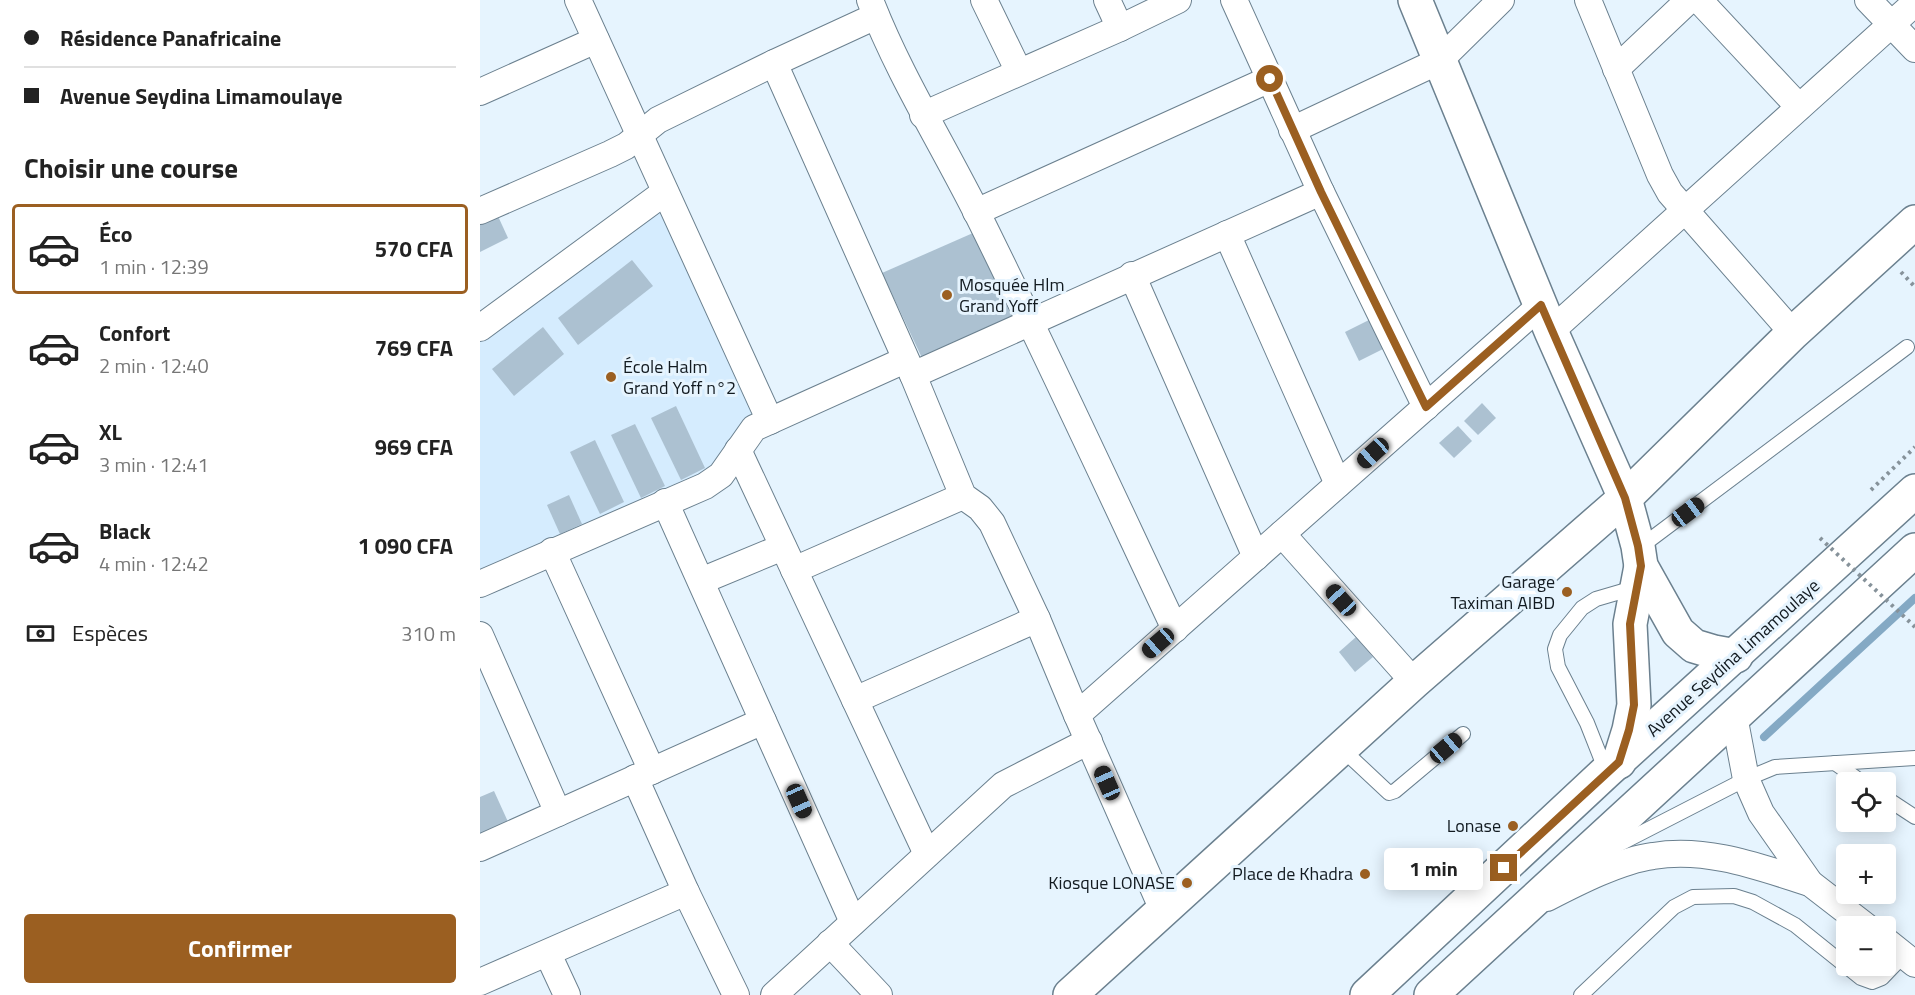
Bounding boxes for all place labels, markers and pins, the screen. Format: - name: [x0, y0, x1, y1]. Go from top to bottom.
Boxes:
- place label: Mosquée Hlm Grand Yoff: [959, 271, 1064, 319]
- marker: Mosquée Hlm Grand Yoff: [940, 288, 954, 302]
- place label: École Halm Grand Yoff n°2: [623, 353, 736, 401]
- marker: École Halm Grand Yoff n°2: [604, 370, 618, 384]
- place label: Garage Taximan AIBD: [1450, 568, 1555, 616]
- marker: Garage Taximan AIBD: [1560, 585, 1574, 599]
- place label: Lonase: [1447, 812, 1501, 839]
- marker: Lonase: [1506, 819, 1520, 833]
- place label: Place de Khadra: [1232, 860, 1353, 887]
- marker: Place de Khadra: [1358, 867, 1372, 881]
- place label: Kiosque LONASE: [1048, 869, 1175, 896]
- marker: Kiosque LONASE: [1180, 876, 1194, 890]

